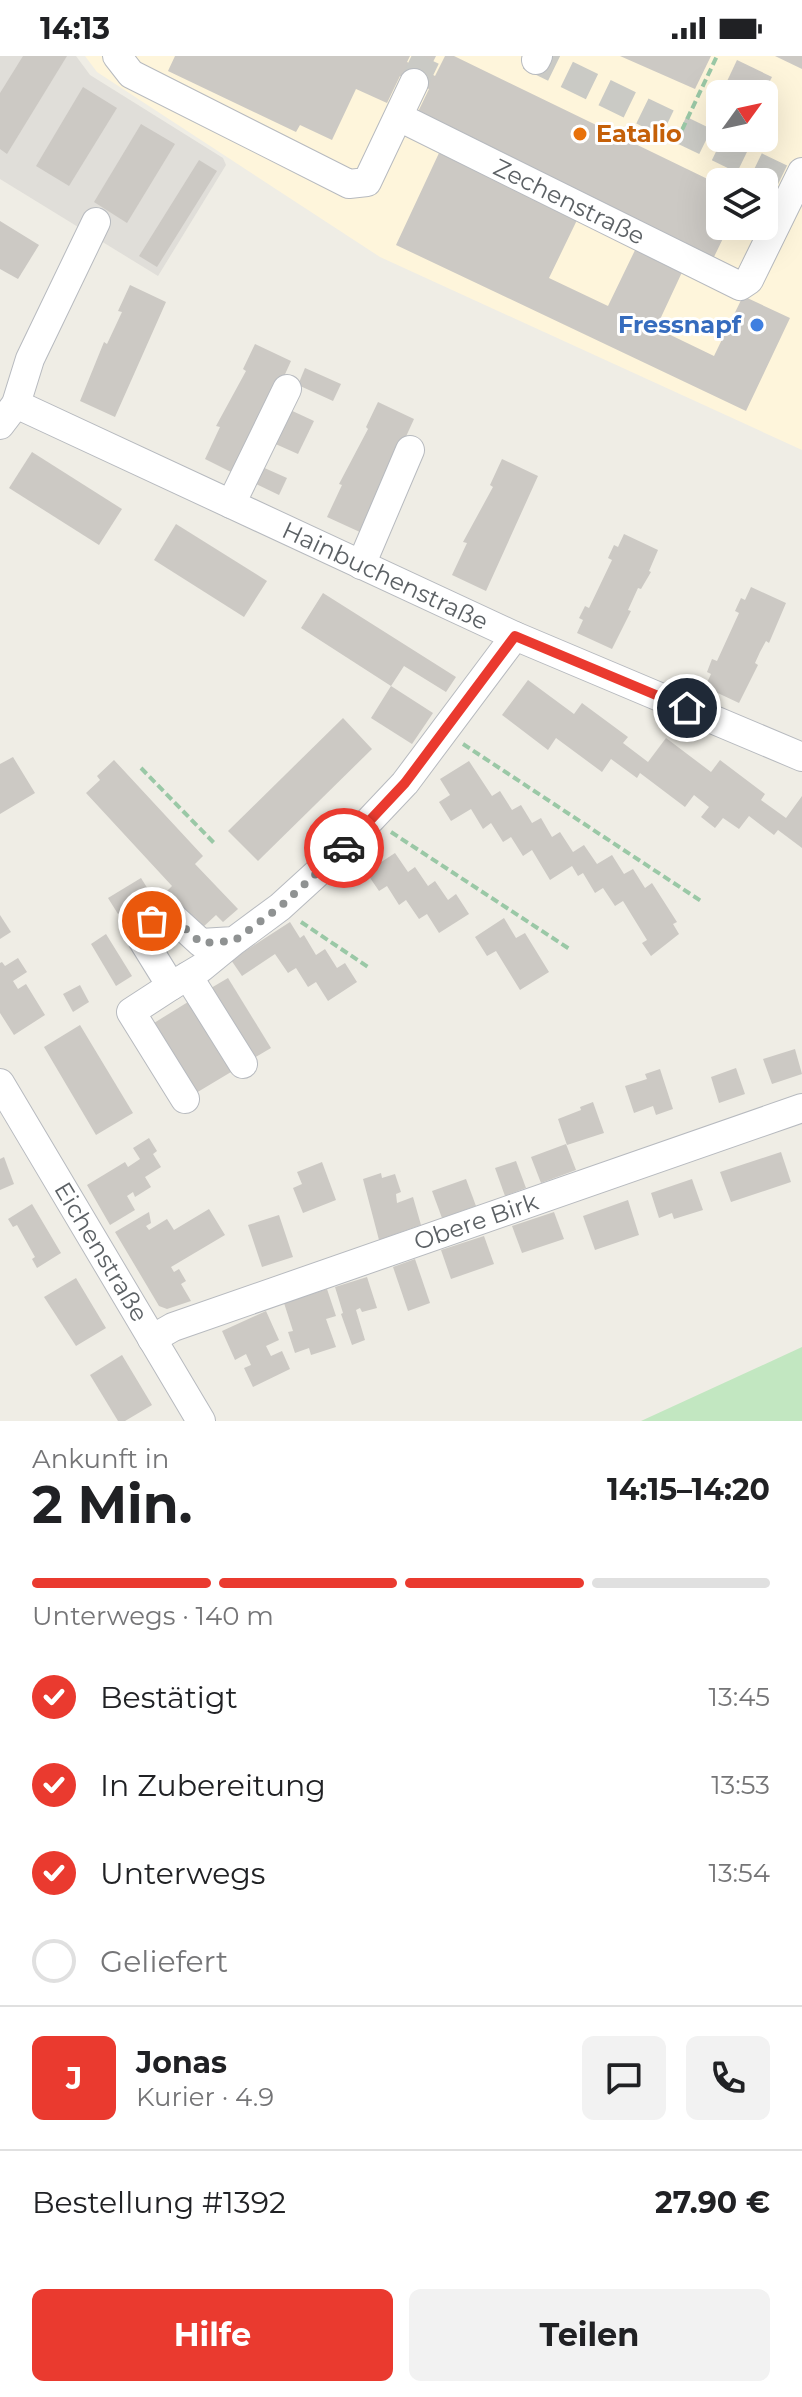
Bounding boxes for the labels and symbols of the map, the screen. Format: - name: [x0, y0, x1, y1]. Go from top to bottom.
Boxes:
- north arrow: [706, 80, 778, 152]
- place label: Eatalio: [596, 119, 682, 148]
- marker: Eatalio: [571, 125, 589, 143]
- street label: Zechenstraße: [489, 152, 650, 251]
- place label: Fressnapf: [618, 310, 743, 339]
- marker: Fressnapf: [748, 316, 766, 334]
- street label: Hainbuchenstraße: [278, 515, 493, 636]
- pin: [653, 674, 721, 742]
- courier: [304, 808, 384, 888]
- pin: [118, 887, 186, 955]
- street label: Eichenstraße: [48, 1177, 154, 1327]
- street label: Obere Birk: [410, 1187, 542, 1256]

